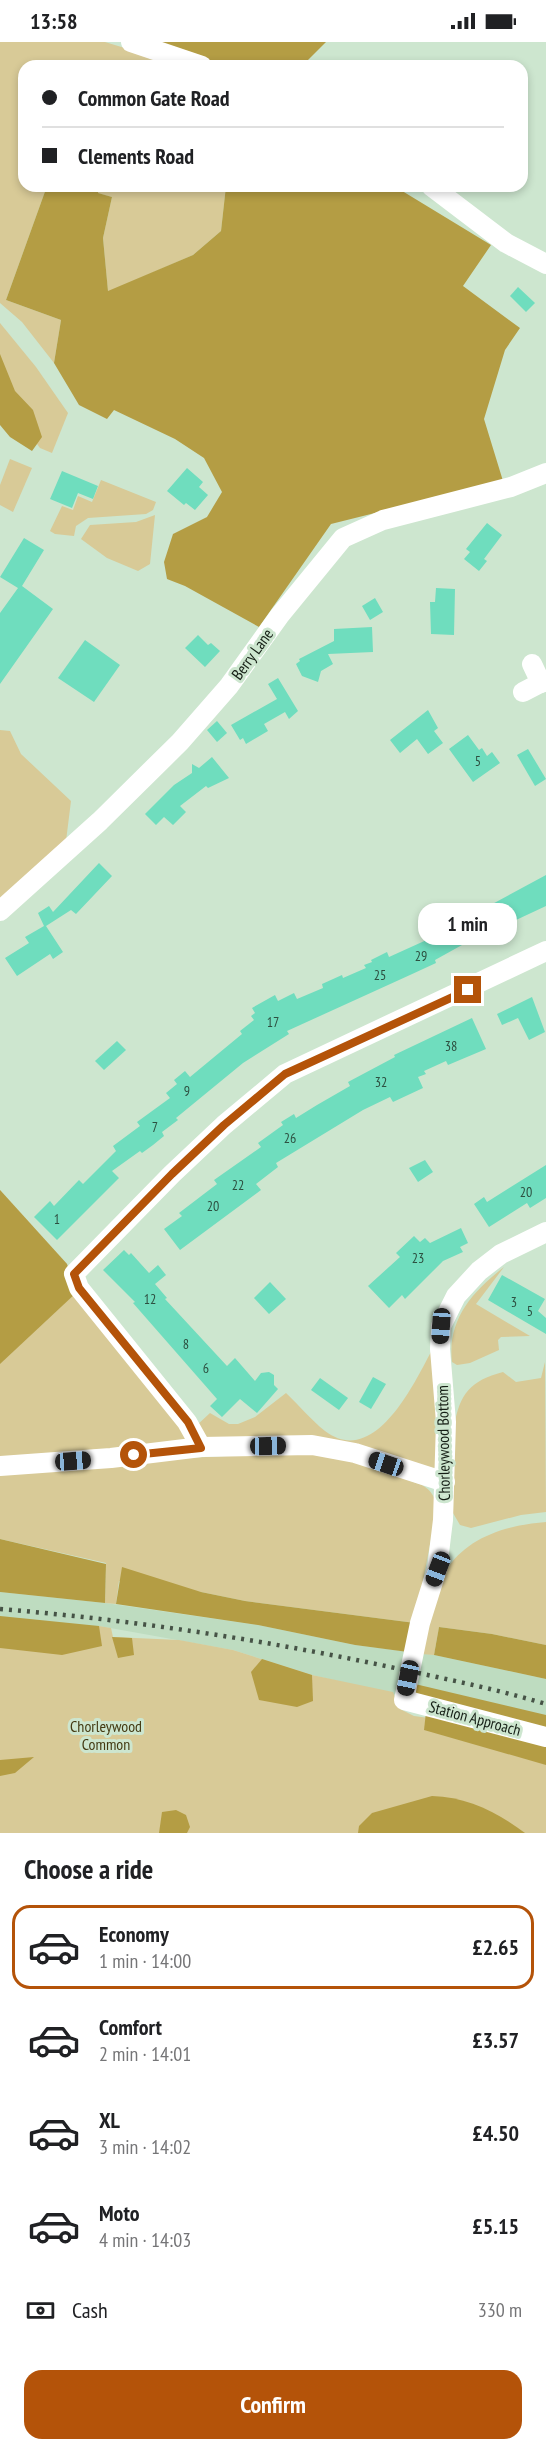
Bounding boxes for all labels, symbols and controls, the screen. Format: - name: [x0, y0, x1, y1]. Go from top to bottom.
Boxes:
- text: 13:58: [30, 7, 78, 35]
- text: Common Gate Road: [78, 84, 230, 112]
- text: Clements Road: [78, 142, 194, 170]
- street label: Berry Lane: [227, 625, 277, 683]
- house number: 5: [475, 752, 481, 770]
- callout: 1 min: [418, 903, 518, 945]
- text: 1 min: [447, 911, 488, 937]
- house number: 29: [415, 947, 427, 965]
- house number: 25: [374, 966, 386, 984]
- route end: [454, 976, 481, 1003]
- house number: 17: [267, 1013, 279, 1031]
- house number: 38: [445, 1037, 457, 1055]
- house number: 32: [375, 1073, 387, 1091]
- house number: 9: [184, 1082, 190, 1100]
- house number: 7: [152, 1118, 158, 1136]
- house number: 26: [284, 1129, 296, 1147]
- house number: 22: [232, 1176, 244, 1194]
- house number: 20: [520, 1183, 532, 1201]
- house number: 20: [207, 1197, 219, 1215]
- house number: 1: [54, 1210, 60, 1228]
- house number: 23: [412, 1249, 424, 1267]
- house number: 12: [144, 1290, 156, 1308]
- house number: 3: [511, 1293, 517, 1311]
- house number: 5: [527, 1302, 533, 1320]
- car: [431, 1307, 451, 1345]
- house number: 8: [183, 1335, 189, 1353]
- house number: 6: [203, 1359, 209, 1377]
- street label: Chorleywood Bottom: [432, 1385, 454, 1501]
- car: [250, 1437, 286, 1455]
- route start: [120, 1441, 147, 1468]
- car: [366, 1450, 406, 1478]
- car: [54, 1451, 92, 1471]
- car: [423, 1549, 453, 1589]
- car: [395, 1659, 421, 1697]
- street label: Station Approach: [427, 1696, 523, 1740]
- park label: Chorleywood Common: [70, 1716, 142, 1754]
- text: Choose a ride: [24, 1852, 153, 1886]
- icon: car: [27, 1920, 81, 1974]
- text: Economy: [99, 1920, 169, 1948]
- text: £2.65: [472, 1933, 519, 1961]
- text: 1 min · 14:00: [99, 1948, 191, 1974]
- icon: car: [27, 2013, 81, 2067]
- text: Comfort: [99, 2013, 162, 2041]
- text: £3.57: [472, 2026, 519, 2054]
- text: 2 min · 14:01: [99, 2041, 191, 2067]
- icon: car: [27, 2106, 81, 2160]
- text: XL: [99, 2106, 120, 2134]
- text: £4.50: [472, 2119, 519, 2147]
- text: 3 min · 14:02: [99, 2134, 191, 2160]
- icon: car: [27, 2199, 81, 2253]
- text: Moto: [99, 2199, 140, 2227]
- text: £5.15: [472, 2212, 519, 2240]
- text: 4 min · 14:03: [99, 2227, 191, 2253]
- icon: cash: [24, 2294, 57, 2327]
- text: Cash: [72, 2296, 108, 2324]
- text: 330 m: [478, 2297, 522, 2323]
- button: Confirm: [24, 2370, 522, 2439]

